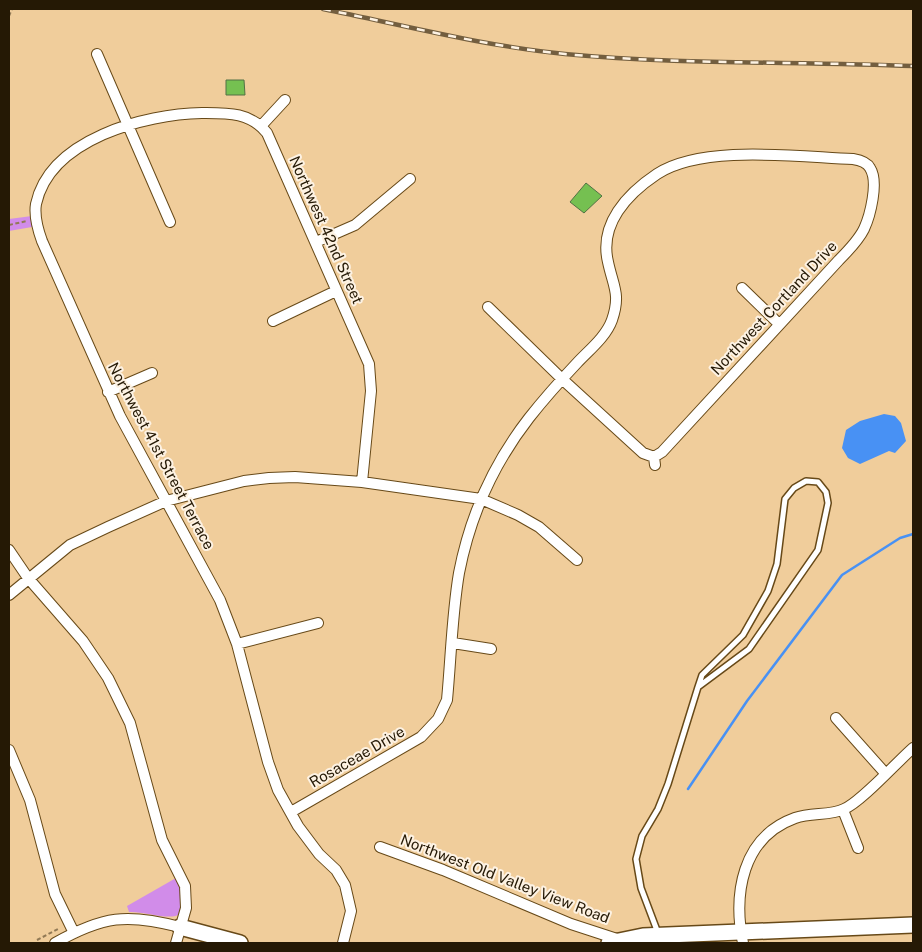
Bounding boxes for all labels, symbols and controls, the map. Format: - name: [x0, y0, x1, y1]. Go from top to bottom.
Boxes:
- street label: Northwest 42nd Street: [286, 153, 367, 306]
- street label: Northwest Cortland Drive: [707, 237, 840, 378]
- street label: Northwest 41st Street Terrace: [105, 359, 218, 552]
- street label: Rosaceae Drive: [306, 722, 407, 791]
- street label: Northwest Old Valley View Road: [398, 831, 612, 926]

